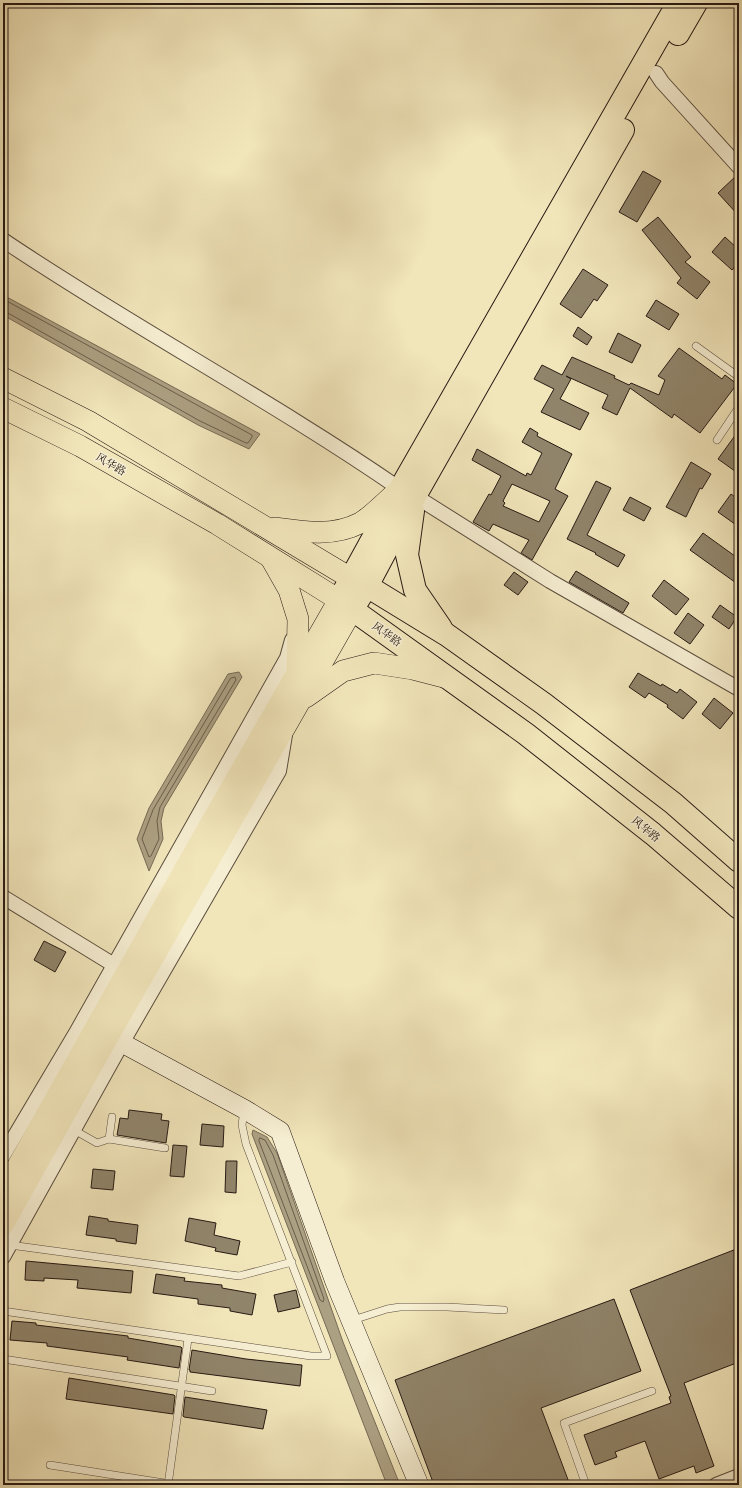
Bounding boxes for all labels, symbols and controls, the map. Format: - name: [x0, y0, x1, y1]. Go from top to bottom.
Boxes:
- street label: 风华路: [93, 451, 128, 479]
- street label: 风华路: [369, 620, 404, 650]
- street label: 风华路: [628, 814, 663, 846]

